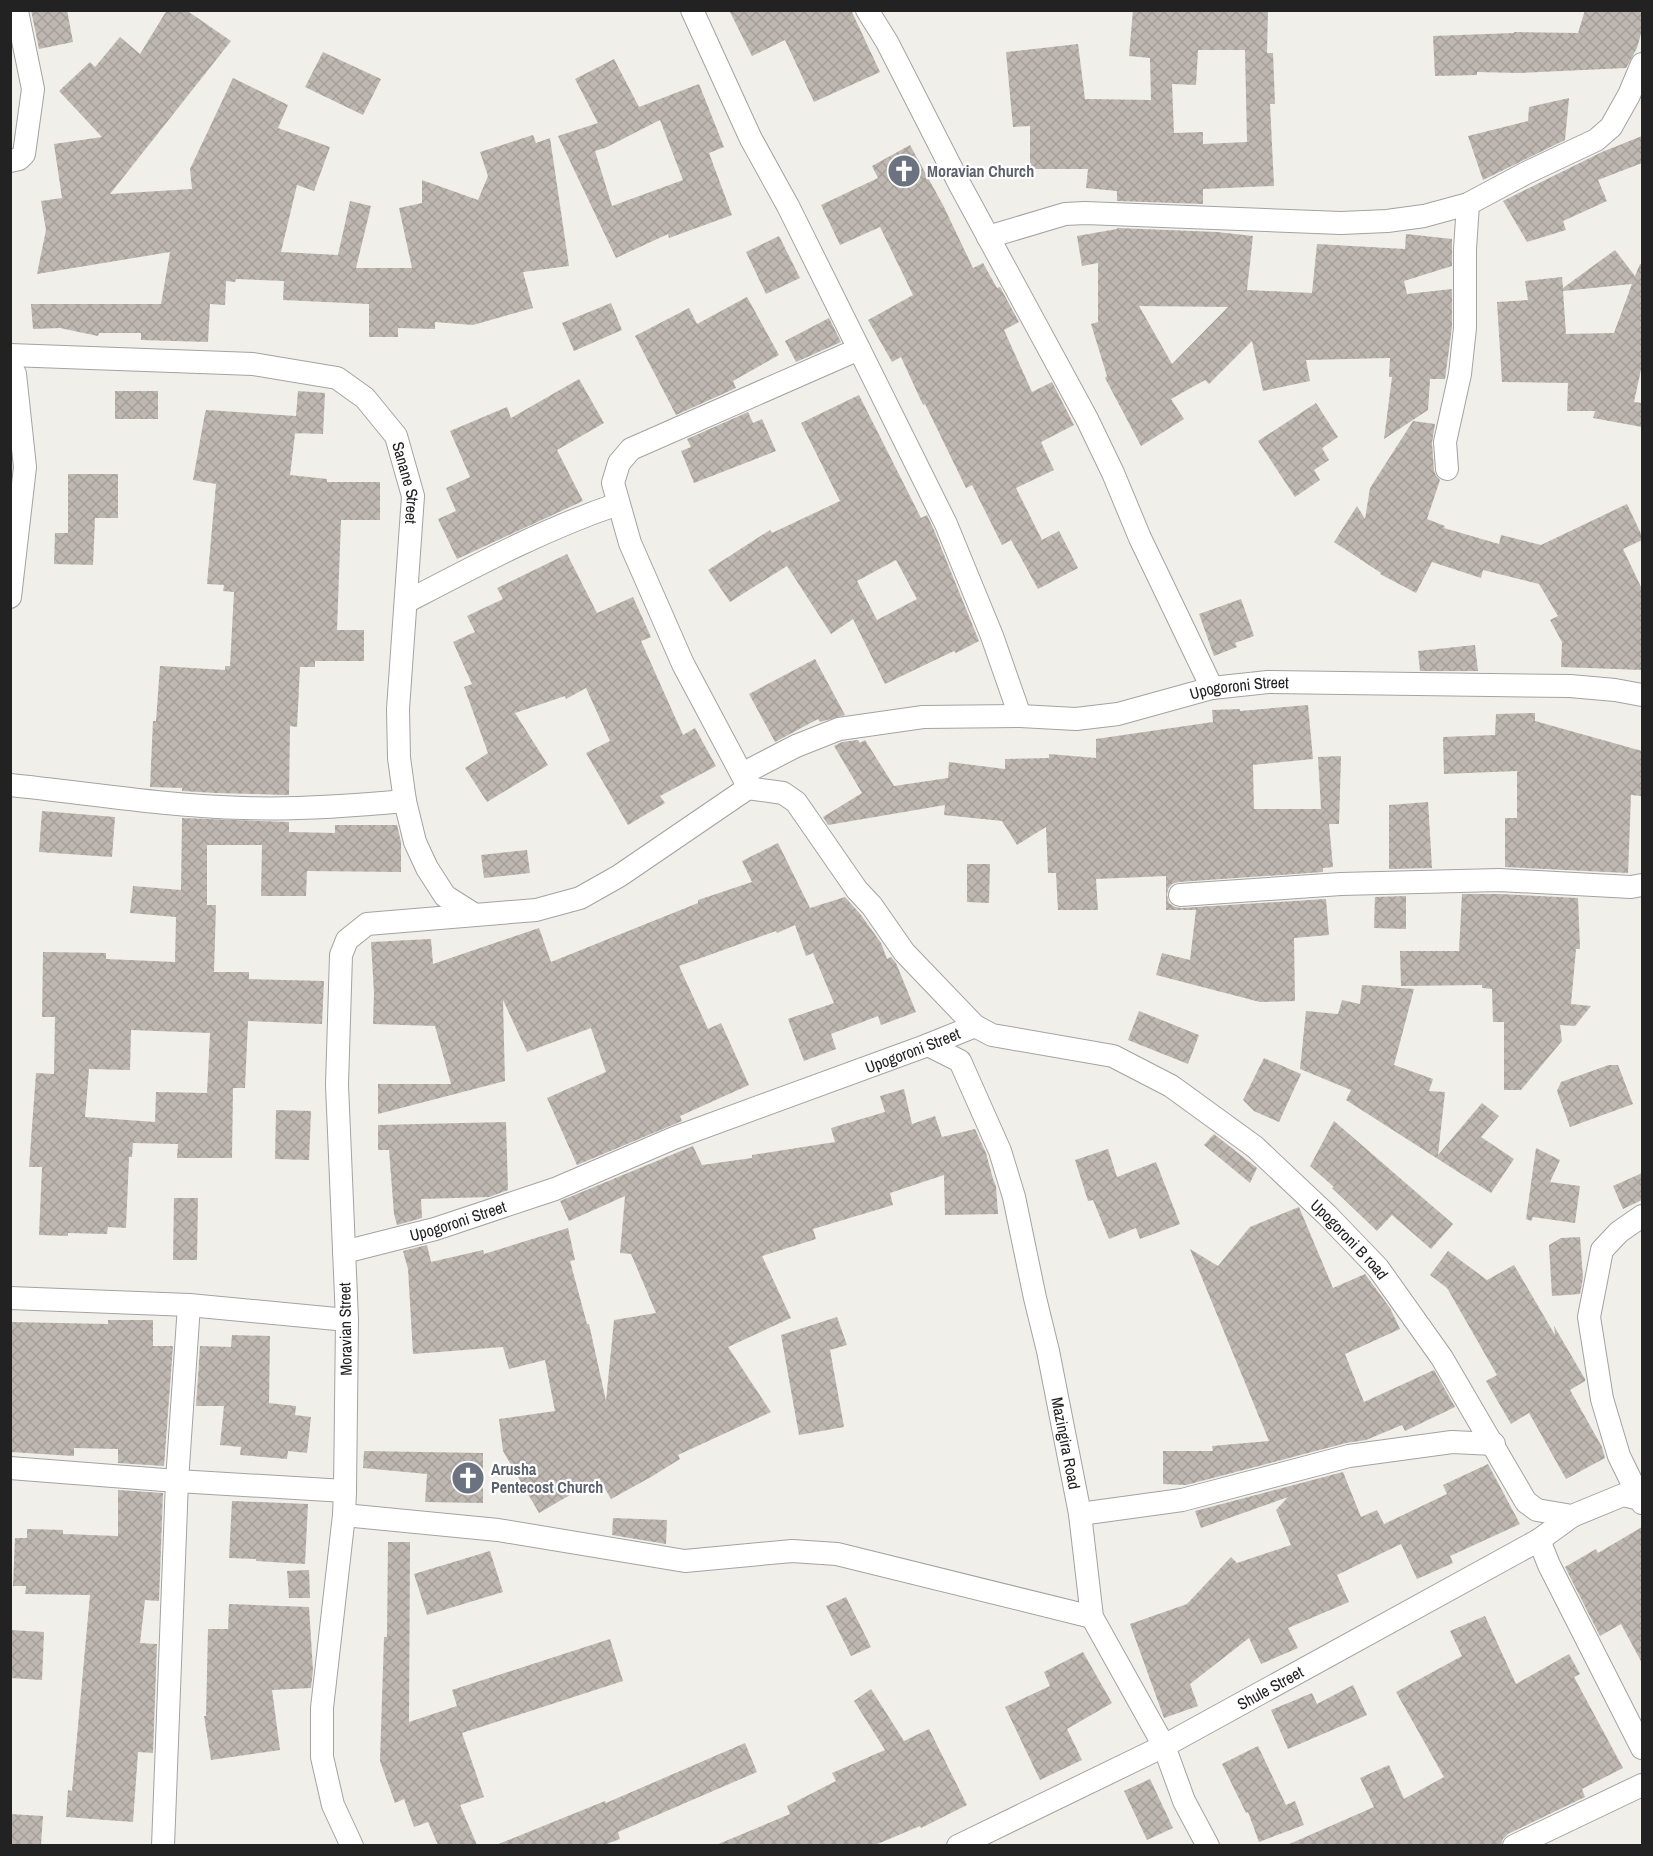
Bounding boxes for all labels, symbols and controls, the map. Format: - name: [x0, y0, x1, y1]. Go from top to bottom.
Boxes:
- church icon: Moravian Church: [886, 153, 922, 189]
- place label: Moravian Church: [927, 160, 1034, 182]
- street label: Sanane Street: [387, 439, 424, 525]
- street label: Upogoroni Street: [1187, 671, 1289, 705]
- street label: Upogoroni Street: [862, 1022, 964, 1078]
- street label: Upogoroni B road: [1306, 1194, 1394, 1284]
- street label: Upogoroni Street: [407, 1195, 509, 1246]
- street label: Moravian Street: [333, 1282, 357, 1376]
- street label: Mazingira Road: [1046, 1395, 1086, 1491]
- place label: Arusha Pentecost Church: [491, 1458, 603, 1498]
- church icon: Arusha Pentecost Church: [450, 1460, 486, 1496]
- street label: Shule Street: [1233, 1661, 1307, 1715]

